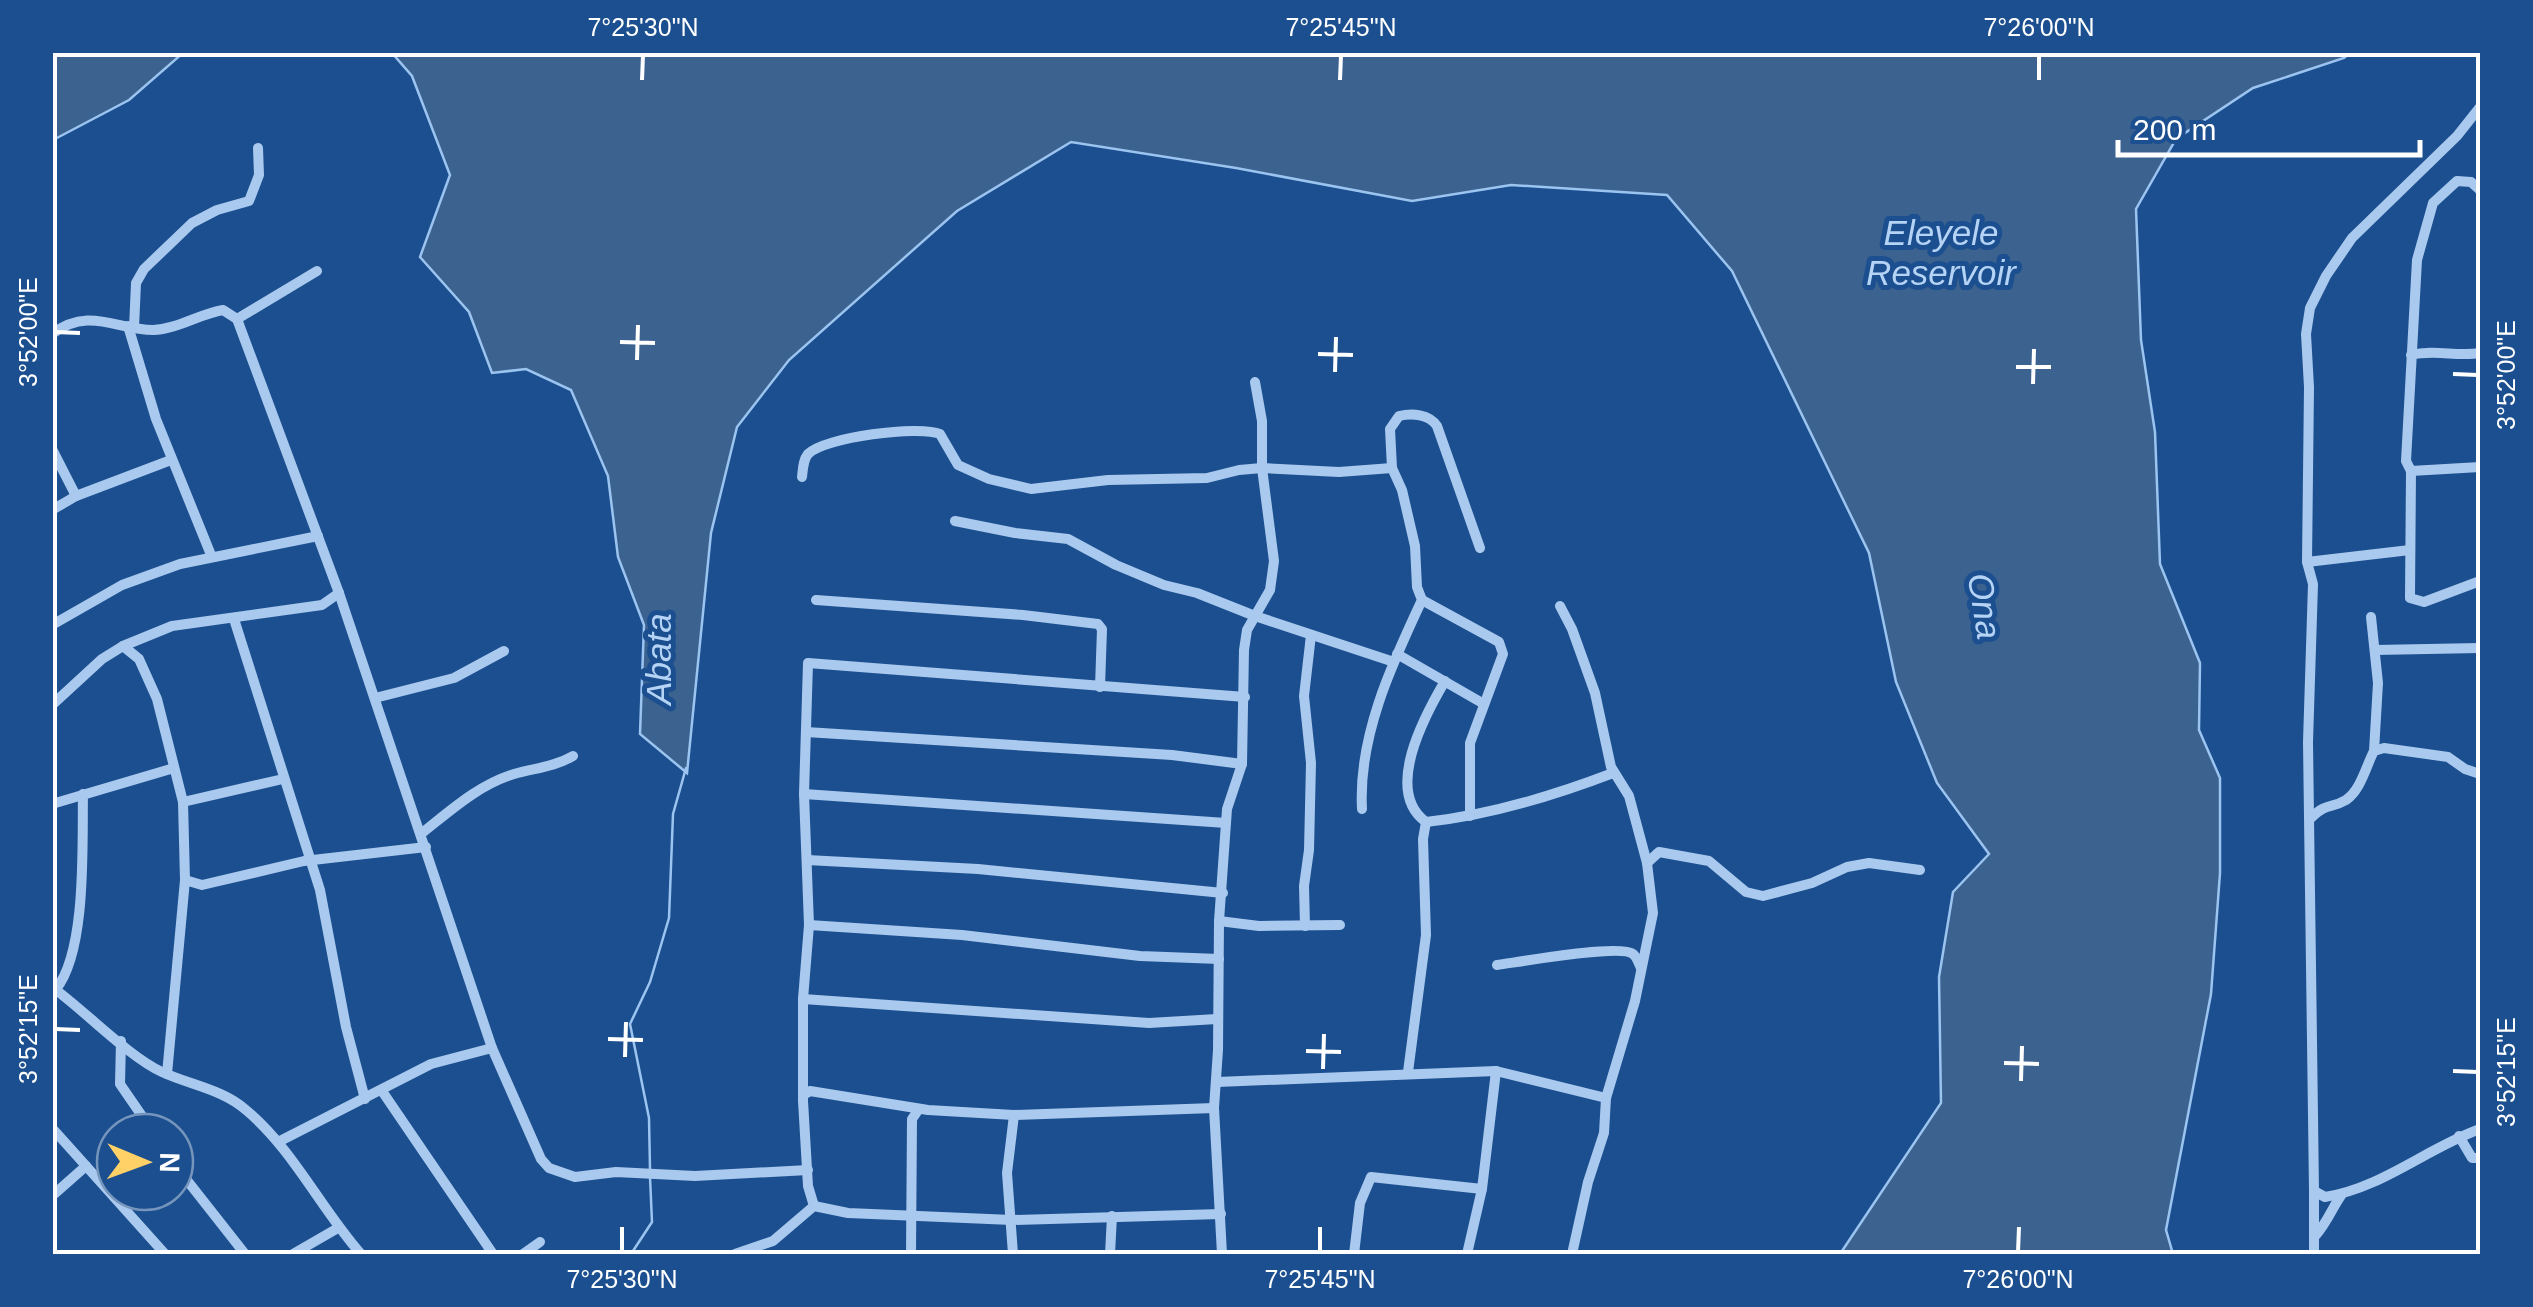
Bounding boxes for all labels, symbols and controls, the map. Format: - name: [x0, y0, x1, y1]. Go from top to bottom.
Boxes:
- text: 7°25'30"N: [587, 13, 699, 41]
- text: 7°25'45"N: [1285, 13, 1397, 41]
- text: 7°26'00"N: [1983, 13, 2095, 41]
- scale bar: [2118, 95, 2420, 157]
- text: 200 m: [2133, 113, 2216, 146]
- water label: Eleyele Reservoir: [1866, 213, 2017, 292]
- text: 3°52'00"E: [14, 277, 42, 387]
- text: 3°52'00"E: [2492, 320, 2520, 430]
- water label: Ona: [1961, 570, 2009, 642]
- water label: Abata: [639, 613, 678, 707]
- text: 3°52'15"E: [14, 974, 42, 1084]
- text: 3°52'15"E: [2492, 1017, 2520, 1127]
- north arrow: [95, 1112, 195, 1212]
- text: N: [154, 1152, 185, 1173]
- text: 7°25'30"N: [566, 1265, 678, 1293]
- text: 7°25'45"N: [1264, 1265, 1376, 1293]
- text: 7°26'00"N: [1962, 1265, 2074, 1293]

